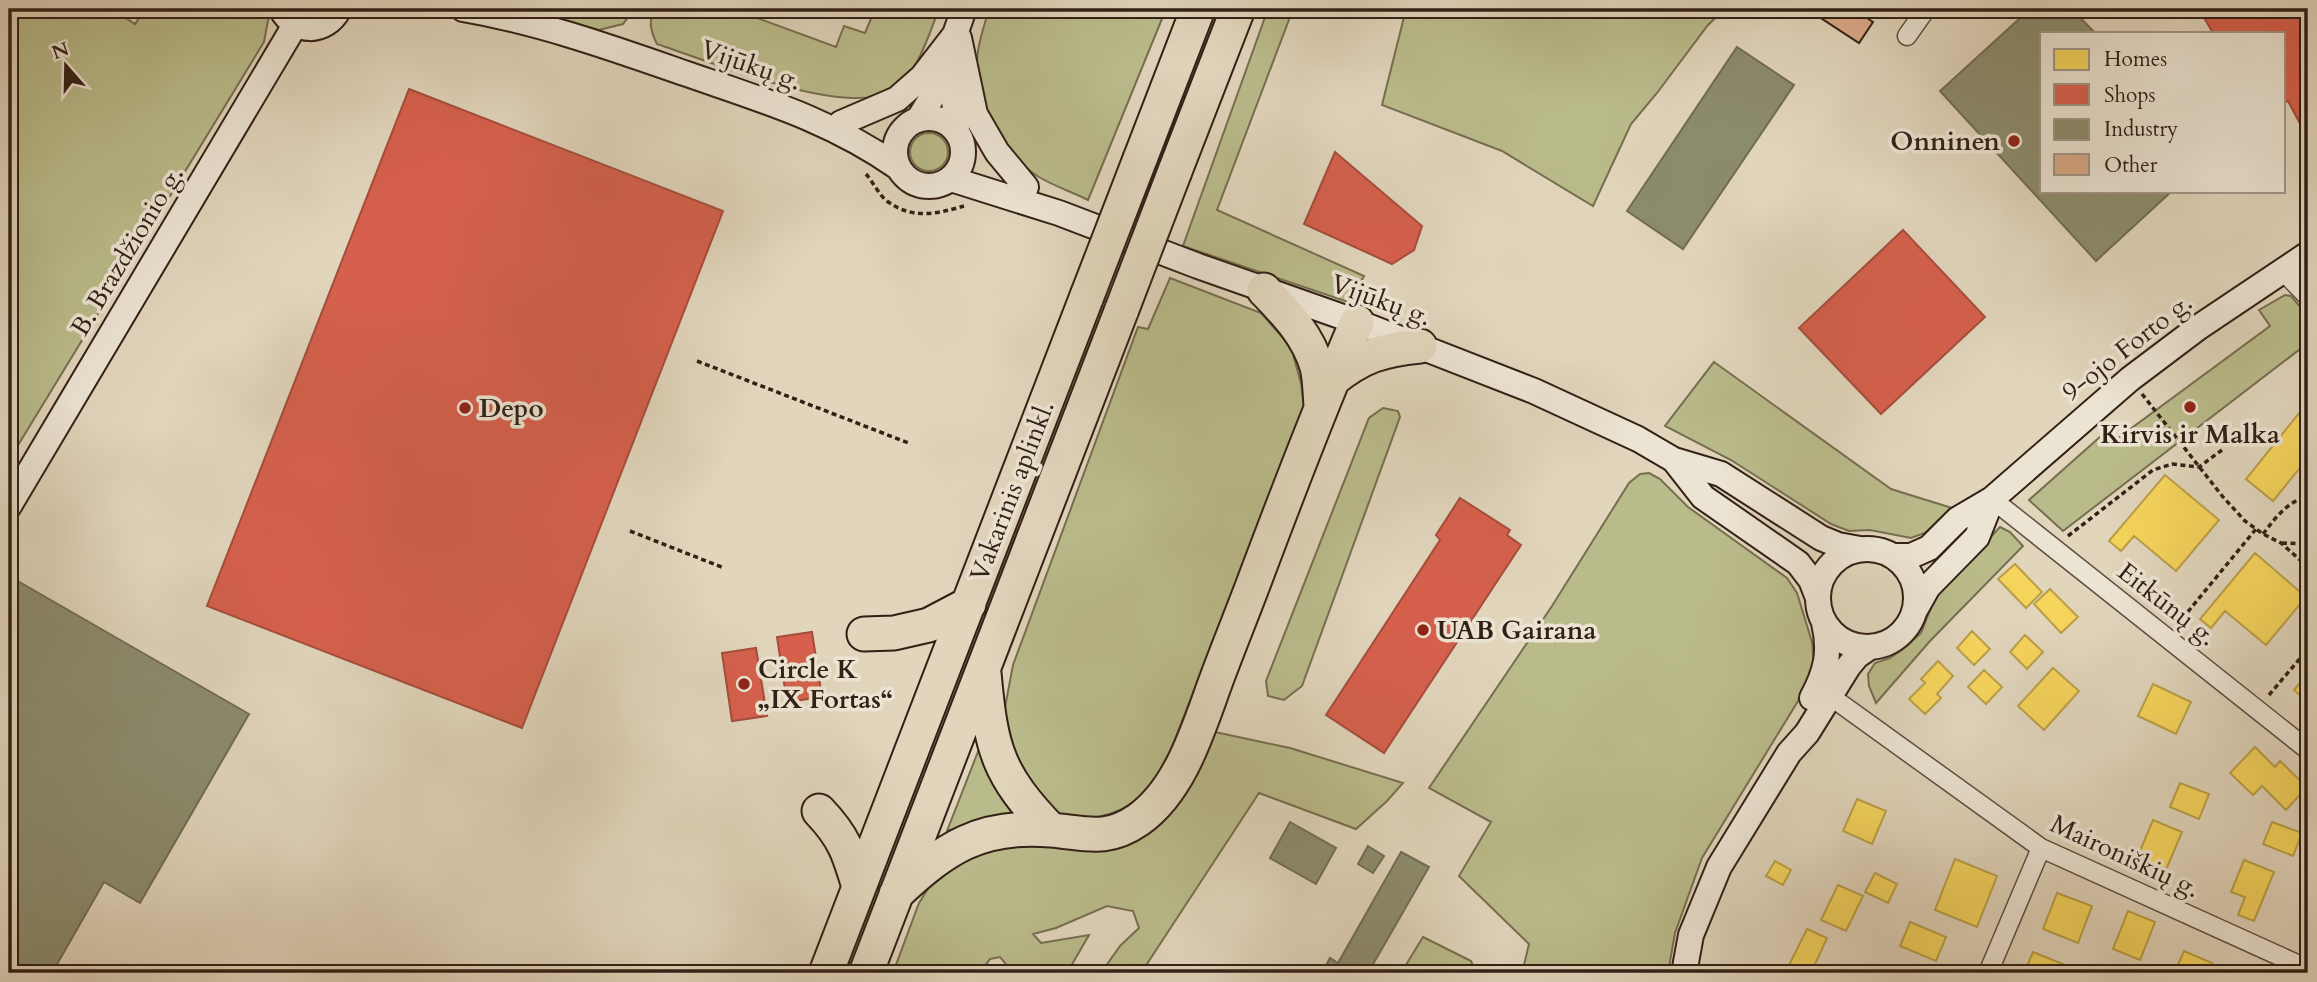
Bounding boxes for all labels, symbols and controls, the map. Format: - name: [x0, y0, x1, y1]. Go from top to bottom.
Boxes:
- street label: Vijūkų g.: [696, 31, 806, 99]
- north arrow: [32, 32, 102, 102]
- legend: [2040, 32, 2286, 192]
- text: N: [48, 36, 73, 66]
- text: Homes: [2104, 45, 2167, 74]
- text: Shops: [2104, 81, 2156, 110]
- text: Industry: [2104, 115, 2178, 144]
- place label: Onninen: [1890, 124, 2000, 159]
- marker: Onninen: [2006, 133, 2022, 149]
- text: Other: [2104, 151, 2158, 180]
- street label: B. Brazdžionio g.: [62, 160, 192, 342]
- street label: Vijūkų g.: [1326, 266, 1436, 334]
- street label: 9-ojo Forto g.: [2055, 285, 2199, 409]
- place label: Depo: [479, 391, 544, 426]
- street label: Vakarinis aplinkl.: [961, 396, 1063, 586]
- marker: Kirvis ir Malka: [2182, 399, 2198, 415]
- marker: Depo: [457, 400, 473, 416]
- place label: Kirvis ir Malka: [2100, 417, 2280, 452]
- street label: Eitkūnų g.: [2110, 554, 2224, 654]
- place label: UAB Gairana: [1437, 613, 1596, 648]
- marker: UAB Gairana: [1415, 622, 1431, 638]
- place label: Circle K „IX Fortas“: [758, 652, 893, 717]
- marker: Circle K „IX Fortas“: [736, 676, 752, 692]
- street label: Maironiškių g.: [2045, 806, 2205, 906]

